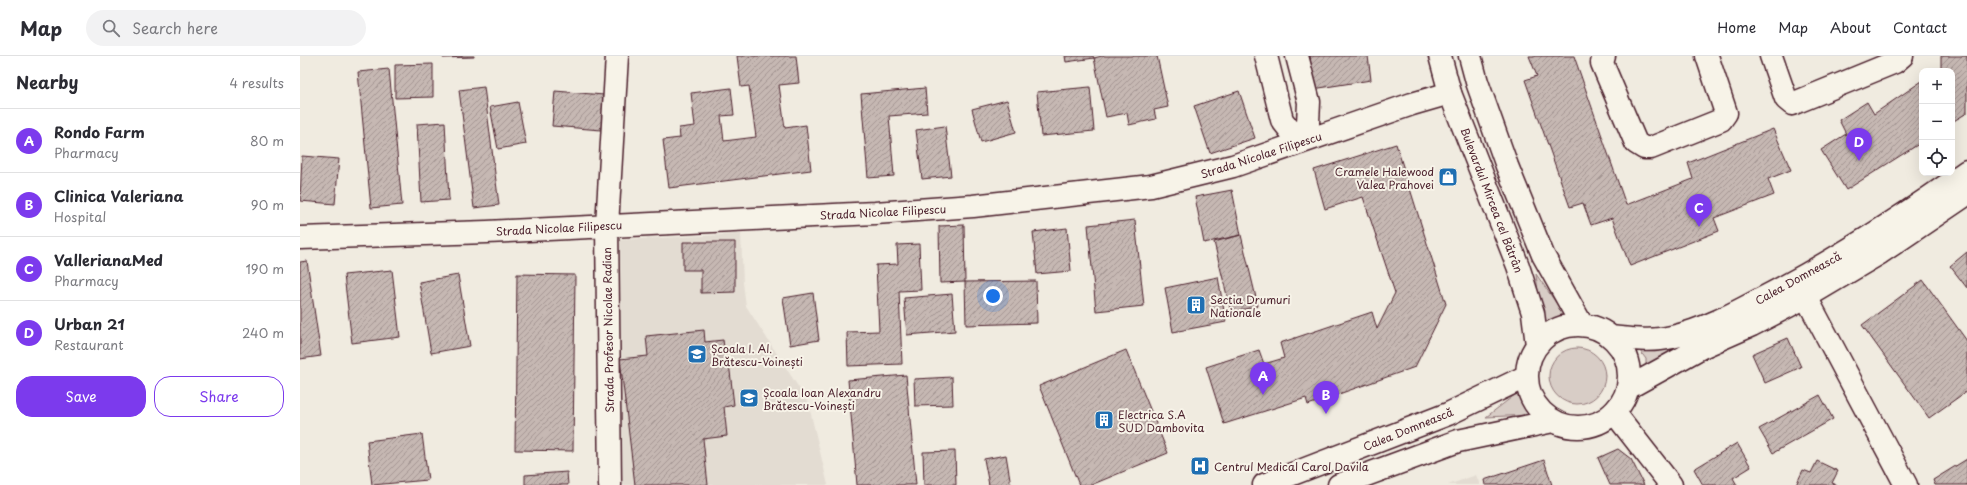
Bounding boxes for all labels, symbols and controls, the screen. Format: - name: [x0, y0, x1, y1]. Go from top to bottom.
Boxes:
- search box: [86, 10, 366, 46]
- text: Map: [20, 14, 62, 42]
- text: Search here: [132, 16, 218, 39]
- icon: search: [100, 17, 122, 39]
- text: Home: [1717, 17, 1756, 38]
- text: Map: [1778, 17, 1808, 38]
- text: About: [1830, 17, 1871, 38]
- text: Contact: [1893, 17, 1947, 38]
- map controls: [1919, 68, 1955, 176]
- button: +: [1919, 68, 1955, 104]
- text: Nearby: [16, 69, 78, 95]
- text: 4 results: [230, 73, 284, 92]
- button: −: [1919, 104, 1955, 140]
- text: Rondo Farm: [54, 120, 145, 143]
- street label: Bulevardul Mircea cel Bătrân: [1456, 125, 1528, 275]
- street label: Strada Nicolae Filipescu: [1198, 127, 1324, 183]
- pin: D: [1846, 128, 1872, 161]
- text: A: [24, 131, 34, 150]
- text: 80 m: [250, 131, 284, 150]
- button: locate: [1919, 140, 1955, 176]
- text: Pharmacy: [54, 143, 119, 162]
- place label: Cramele Halewood Valea Prahovei: [1335, 163, 1434, 193]
- shop icon: Cramele Halewood Valea Prahovei: [1437, 166, 1459, 188]
- text: Clinica Valeriana: [54, 184, 184, 207]
- pin: C: [1686, 194, 1712, 227]
- text: B: [25, 195, 33, 214]
- text: 90 m: [251, 195, 284, 214]
- street label: Strada Nicolae Filipescu: [819, 200, 947, 224]
- text: Hospital: [54, 207, 106, 226]
- street label: Strada Nicolae Filipescu: [495, 216, 623, 240]
- street label: Strada Profesor Nicolae Radian: [598, 247, 618, 413]
- street label: Calea Domnească: [1752, 247, 1844, 309]
- text: VallerianaMed: [54, 248, 163, 271]
- text: C: [24, 259, 34, 278]
- text: 190 m: [245, 259, 284, 278]
- text: Pharmacy: [54, 271, 119, 290]
- your location: [983, 286, 1003, 306]
- place label: Sectia Drumuri Nationale: [1210, 291, 1291, 321]
- building icon: Sectia Drumuri Nationale: [1185, 294, 1207, 316]
- text: Urban 21: [54, 312, 125, 335]
- text: D: [24, 323, 34, 342]
- text: 240 m: [242, 323, 284, 342]
- text: Restaurant: [54, 335, 124, 354]
- place label: Școala I. Al. Brătescu-Voinești: [711, 340, 803, 370]
- school or university icon: Școala I. Al. Brătescu-Voinești: [686, 343, 708, 365]
- pin: A: [1250, 362, 1276, 395]
- button: Save: [16, 376, 146, 417]
- button: Share: [154, 376, 284, 417]
- pin: B: [1313, 381, 1339, 414]
- place label: Școala Ioan Alexandru Brătescu-Voinești: [763, 384, 881, 414]
- school or university icon: Școala Ioan Alexandru Brătescu-Voinești: [738, 387, 760, 409]
- street label: Calea Domnească: [1360, 403, 1456, 455]
- place label: Electrica S.A SUD Dambovita: [1118, 406, 1204, 436]
- building icon: Electrica S.A SUD Dambovita: [1093, 409, 1115, 431]
- hospital icon: Centrul Medical Carol Davila: [1189, 455, 1211, 477]
- place label: Centrul Medical Carol Davila: [1214, 458, 1369, 475]

